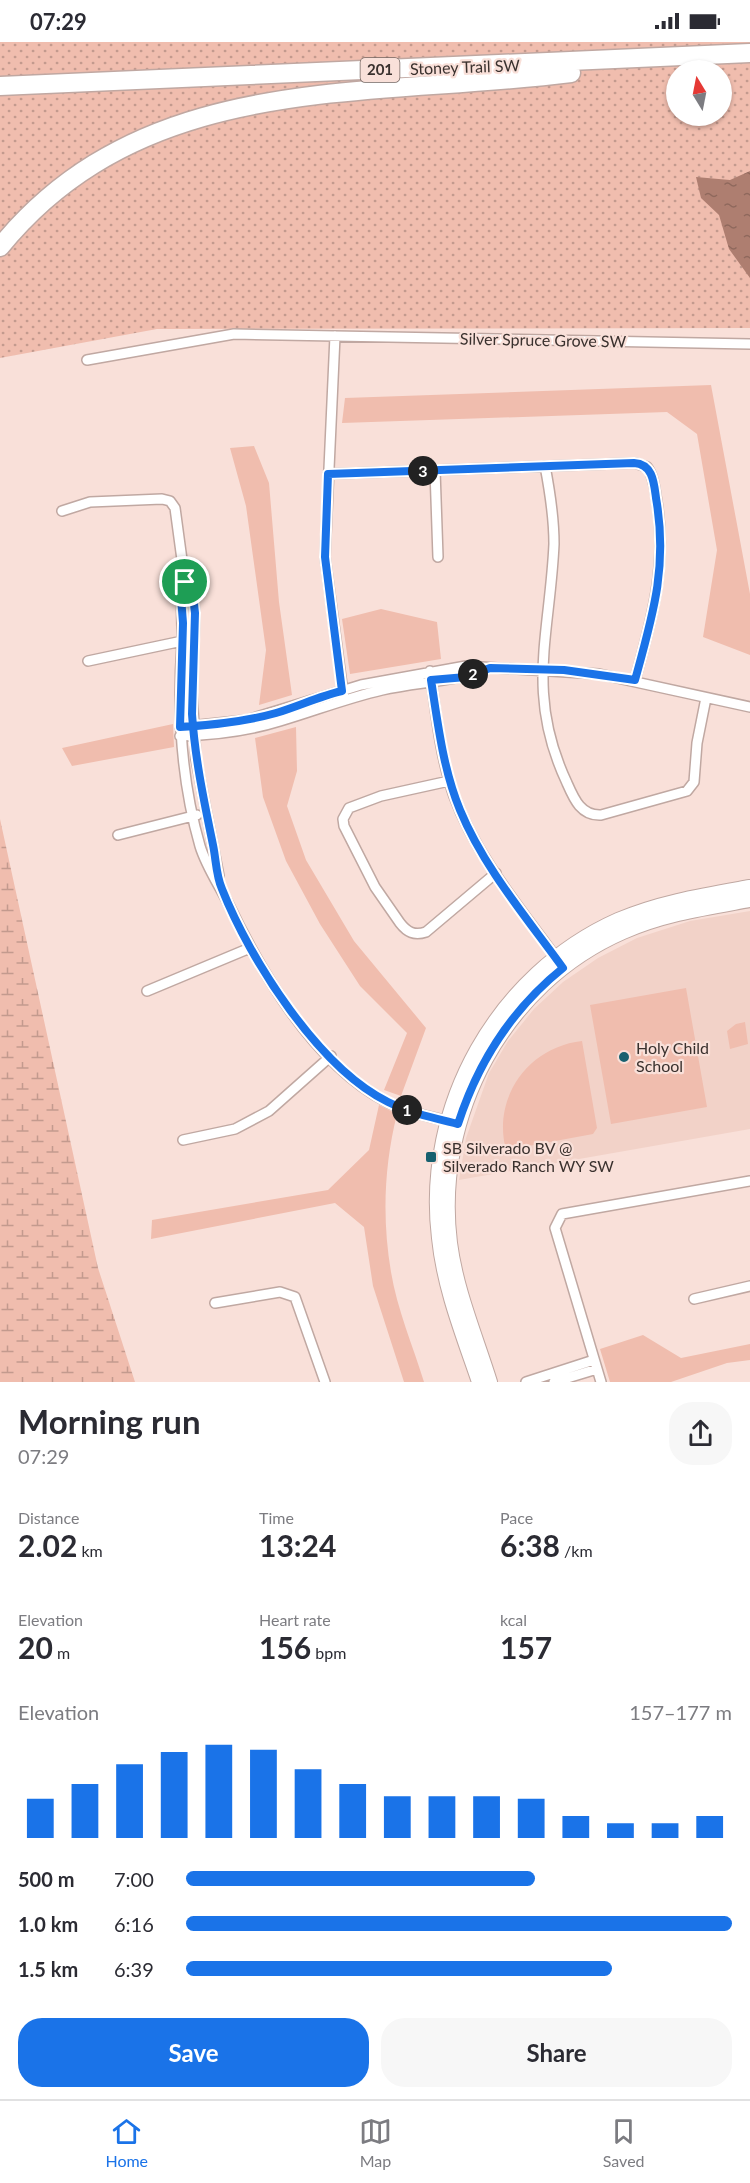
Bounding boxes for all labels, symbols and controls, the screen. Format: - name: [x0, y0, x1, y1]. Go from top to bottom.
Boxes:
- text: 07:29: [30, 8, 87, 35]
- street label: Stoney Trail SW: [410, 55, 521, 78]
- road number: 201: [360, 58, 400, 82]
- north arrow: [666, 60, 732, 126]
- map controls: [666, 60, 732, 126]
- street label: Silver Spruce Grove SW: [460, 329, 627, 350]
- pin: 3: [408, 456, 438, 486]
- text: 3: [418, 461, 428, 480]
- pin: [159, 556, 210, 607]
- icon: arrive: [168, 565, 201, 598]
- pin: 2: [458, 659, 488, 689]
- text: 2: [468, 664, 478, 683]
- place label: Holy Child School: [636, 1038, 709, 1075]
- marker: Holy Child School: [617, 1050, 631, 1064]
- pin: 1: [392, 1095, 422, 1125]
- text: 1: [402, 1100, 412, 1119]
- place label: SB Silverado BV @ Silverado Ranch WY SW: [443, 1138, 614, 1175]
- marker: SB Silverado BV @ Silverado Ranch WY SW: [424, 1150, 438, 1164]
- text: Morning run: [18, 1401, 201, 1441]
- button: share: [669, 1402, 732, 1465]
- text: 07:29: [18, 1444, 69, 1468]
- text: Distance: [18, 1508, 79, 1527]
- text: Time: [259, 1508, 294, 1527]
- text: Pace: [500, 1508, 533, 1527]
- text: 2.02: [18, 1527, 77, 1563]
- text: 13:24: [259, 1527, 336, 1563]
- text: 6:38: [500, 1527, 560, 1563]
- text: km: [77, 1541, 103, 1560]
- text: /km: [560, 1541, 593, 1560]
- text: Elevation: [18, 1610, 83, 1629]
- text: Heart rate: [259, 1610, 331, 1629]
- text: kcal: [500, 1610, 527, 1629]
- text: 20: [18, 1629, 53, 1665]
- text: 156: [259, 1629, 311, 1665]
- text: 157: [500, 1629, 552, 1665]
- text: m: [53, 1643, 70, 1662]
- text: bpm: [311, 1643, 346, 1662]
- text: Elevation: [18, 1700, 99, 1724]
- text: 157–177 m: [629, 1700, 732, 1724]
- text: 500 m: [18, 1867, 74, 1891]
- text: 7:00: [114, 1867, 154, 1891]
- text: 1.0 km: [18, 1912, 78, 1936]
- text: 6:16: [114, 1912, 154, 1936]
- text: 1.5 km: [18, 1957, 78, 1981]
- text: 6:39: [114, 1957, 154, 1981]
- button: Save: [18, 2018, 369, 2087]
- button: Share: [381, 2018, 732, 2087]
- tab: Home: [105, 2115, 148, 2170]
- tab: Map: [359, 2115, 392, 2170]
- tab: Saved: [603, 2115, 645, 2170]

